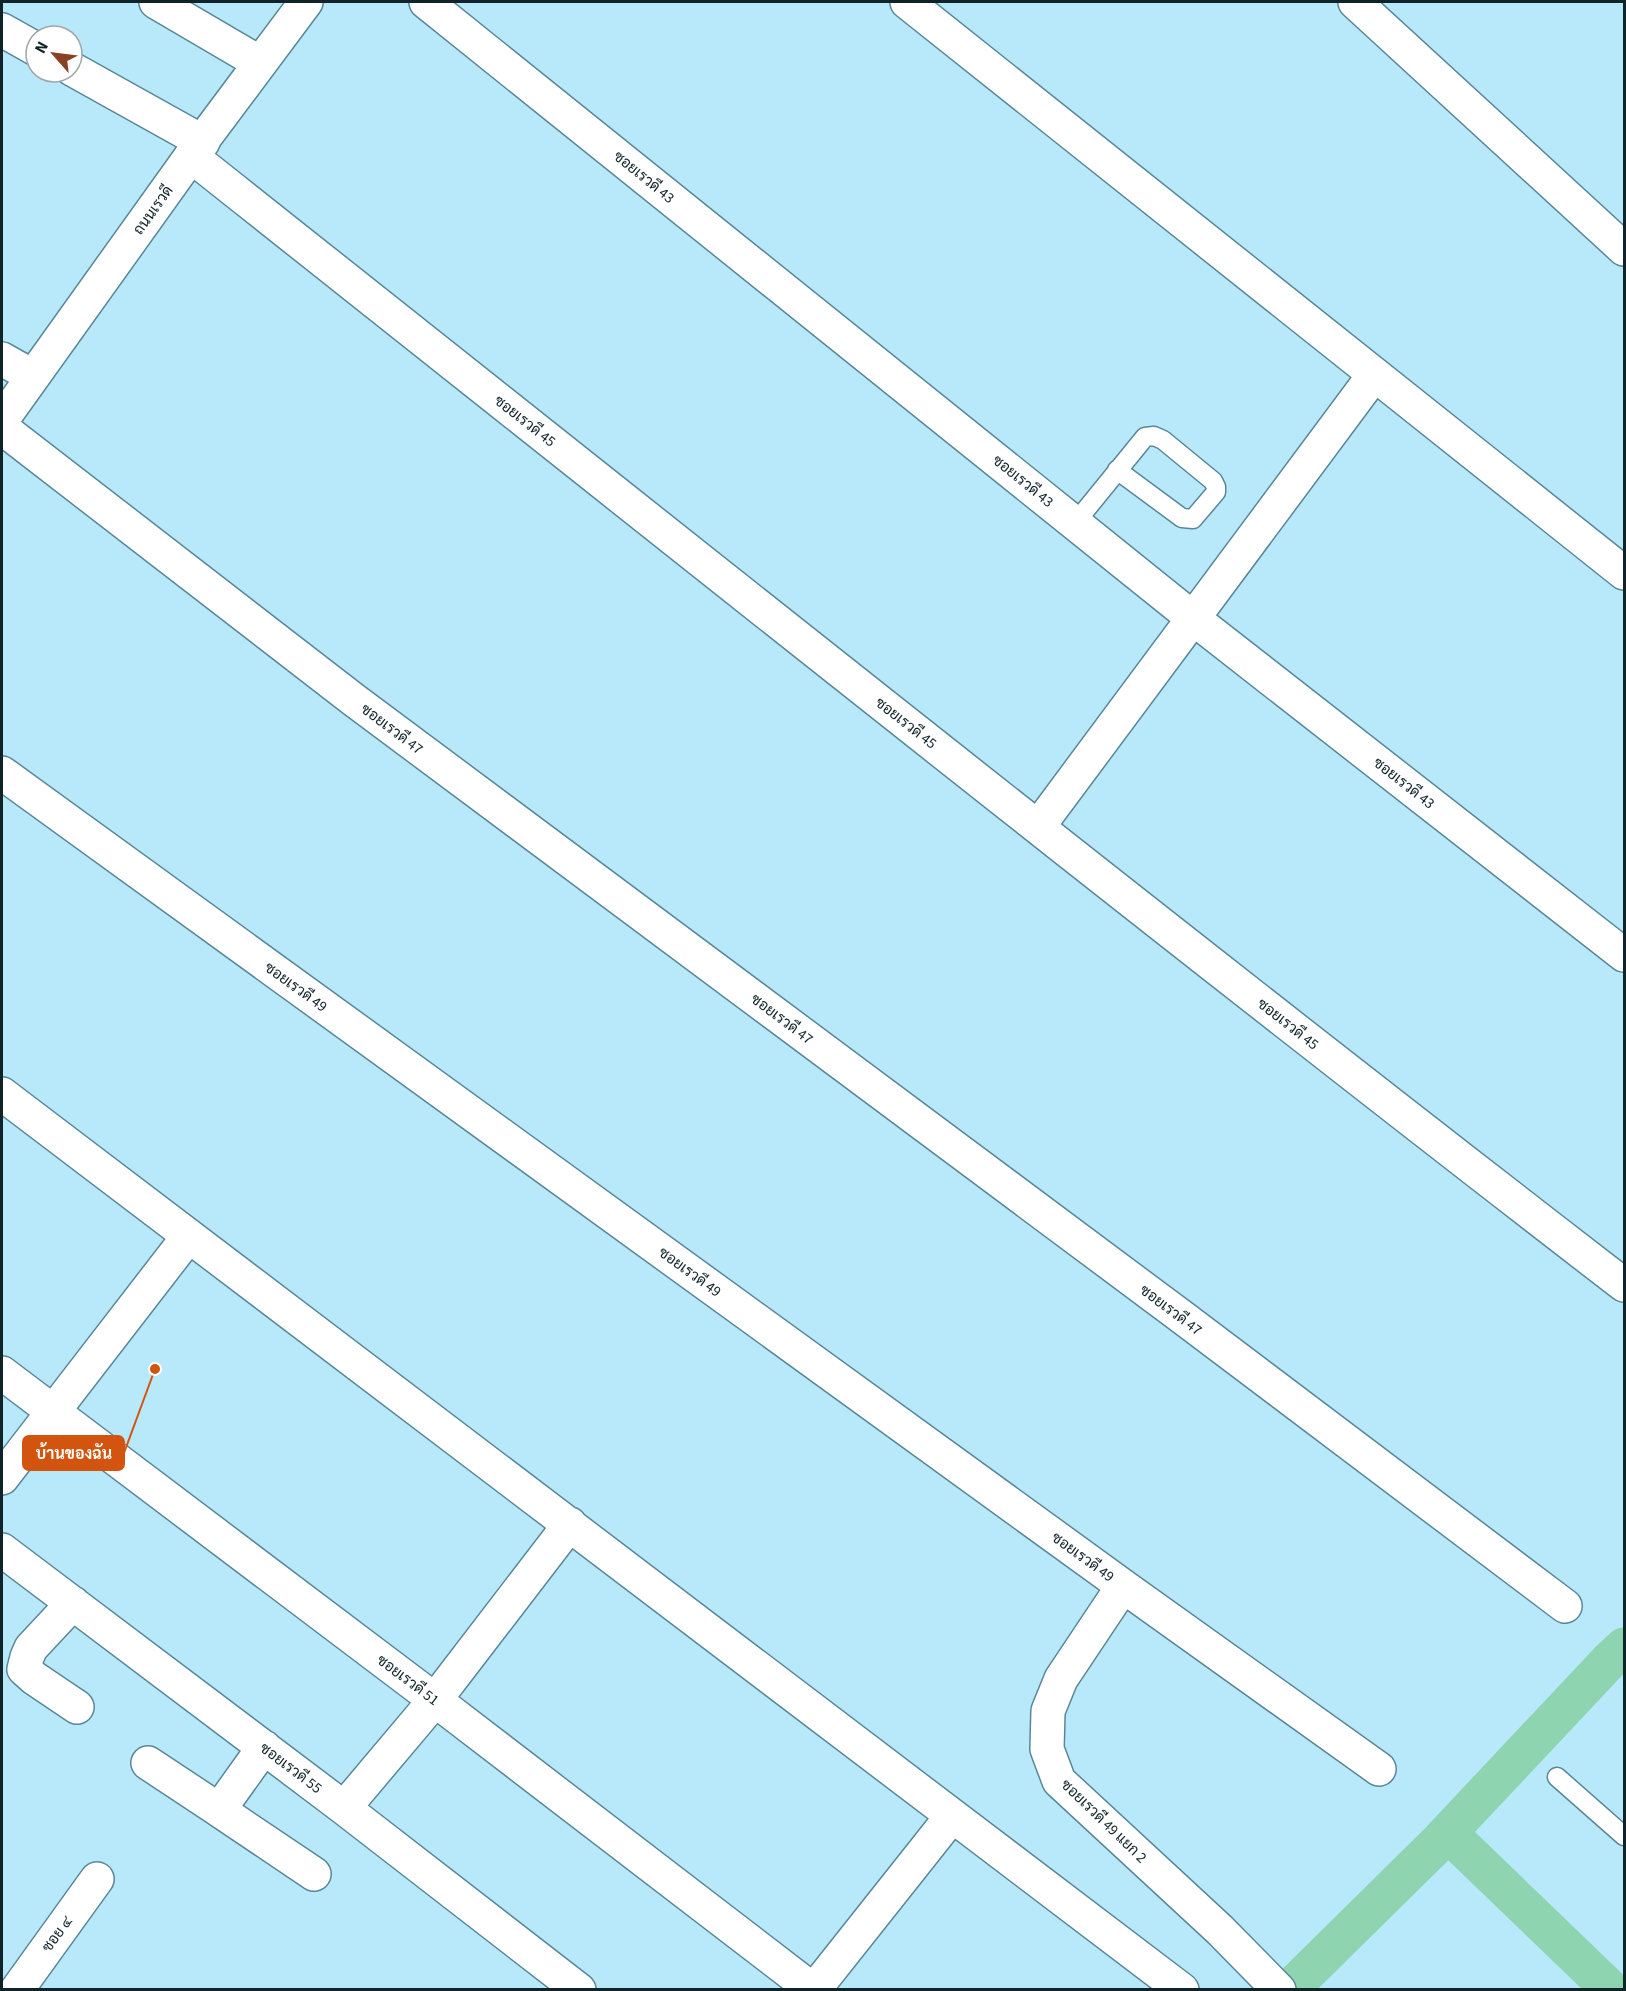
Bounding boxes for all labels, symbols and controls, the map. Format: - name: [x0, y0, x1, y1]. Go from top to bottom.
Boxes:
- north arrow: [24, 24, 84, 84]
- text: N: [29, 38, 54, 57]
- street label: ซอยเรวดี 43: [609, 146, 679, 209]
- street label: ถนนเรวดี: [128, 181, 178, 239]
- street label: ซอยเรวดี 45: [489, 391, 560, 452]
- street label: ซอยเรวดี 43: [988, 450, 1058, 513]
- street label: ซอยเรวดี 45: [870, 693, 941, 754]
- street label: ซอยเรวดี 47: [356, 699, 427, 760]
- street label: ซอยเรวดี 43: [1368, 753, 1439, 814]
- street label: ซอยเรวดี 49: [260, 957, 331, 1017]
- street label: ซอยเรวดี 47: [746, 989, 817, 1050]
- street label: ซอยเรวดี 45: [1252, 994, 1323, 1055]
- street label: ซอยเรวดี 49: [654, 1242, 725, 1302]
- street label: ซอยเรวดี 47: [1135, 1280, 1206, 1341]
- callout: บ้านของฉัน: [23, 1436, 124, 1470]
- text: บ้านของฉัน: [36, 1442, 112, 1465]
- street label: ซอยเรวดี 49: [1047, 1527, 1118, 1587]
- street label: ซอยเรวดี 51: [372, 1650, 443, 1711]
- street label: ซอยเรวดี 55: [255, 1738, 326, 1799]
- street label: ซอยเรวดี 49 แยก 2: [1056, 1775, 1151, 1868]
- street label: ซอย ๔: [37, 1911, 78, 1957]

